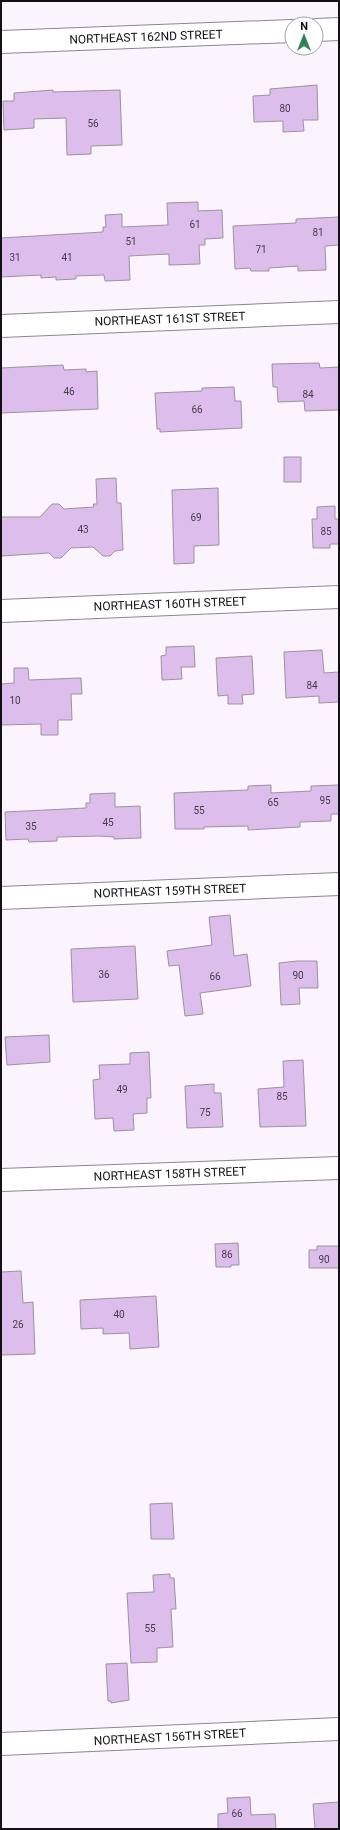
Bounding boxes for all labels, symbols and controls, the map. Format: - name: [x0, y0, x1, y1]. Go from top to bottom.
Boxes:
- north arrow: [284, 16, 324, 56]
- text: N: [300, 20, 308, 33]
- street label: NORTHEAST 162ND STREET: [69, 27, 223, 47]
- house number: 80: [279, 103, 291, 114]
- house number: 56: [87, 118, 99, 129]
- house number: 61: [189, 219, 201, 230]
- house number: 81: [312, 227, 324, 238]
- house number: 51: [125, 236, 137, 247]
- house number: 71: [255, 244, 267, 255]
- house number: 31: [9, 252, 21, 263]
- house number: 41: [61, 252, 73, 263]
- street label: NORTHEAST 161ST STREET: [94, 309, 246, 329]
- house number: 46: [63, 386, 75, 397]
- house number: 84: [302, 389, 314, 400]
- house number: 66: [191, 404, 203, 415]
- house number: 69: [190, 512, 202, 523]
- house number: 43: [77, 524, 89, 535]
- house number: 85: [320, 526, 332, 537]
- street label: NORTHEAST 160TH STREET: [93, 594, 247, 614]
- house number: 84: [306, 680, 318, 691]
- house number: 10: [9, 695, 21, 706]
- house number: 95: [319, 795, 331, 806]
- house number: 65: [267, 797, 279, 808]
- house number: 55: [193, 805, 205, 816]
- house number: 45: [102, 817, 114, 828]
- house number: 35: [25, 821, 37, 832]
- street label: NORTHEAST 159TH STREET: [93, 881, 247, 901]
- house number: 36: [98, 969, 110, 980]
- house number: 90: [292, 970, 304, 981]
- house number: 66: [209, 971, 221, 982]
- house number: 49: [116, 1084, 128, 1095]
- house number: 85: [276, 1091, 288, 1102]
- house number: 75: [199, 1107, 211, 1118]
- street label: NORTHEAST 158TH STREET: [93, 1164, 247, 1184]
- house number: 86: [221, 1249, 233, 1260]
- house number: 90: [318, 1254, 330, 1265]
- house number: 40: [113, 1309, 125, 1320]
- house number: 26: [12, 1319, 24, 1330]
- house number: 55: [144, 1623, 156, 1634]
- street label: NORTHEAST 156TH STREET: [93, 1726, 247, 1748]
- house number: 66: [231, 1808, 243, 1819]

